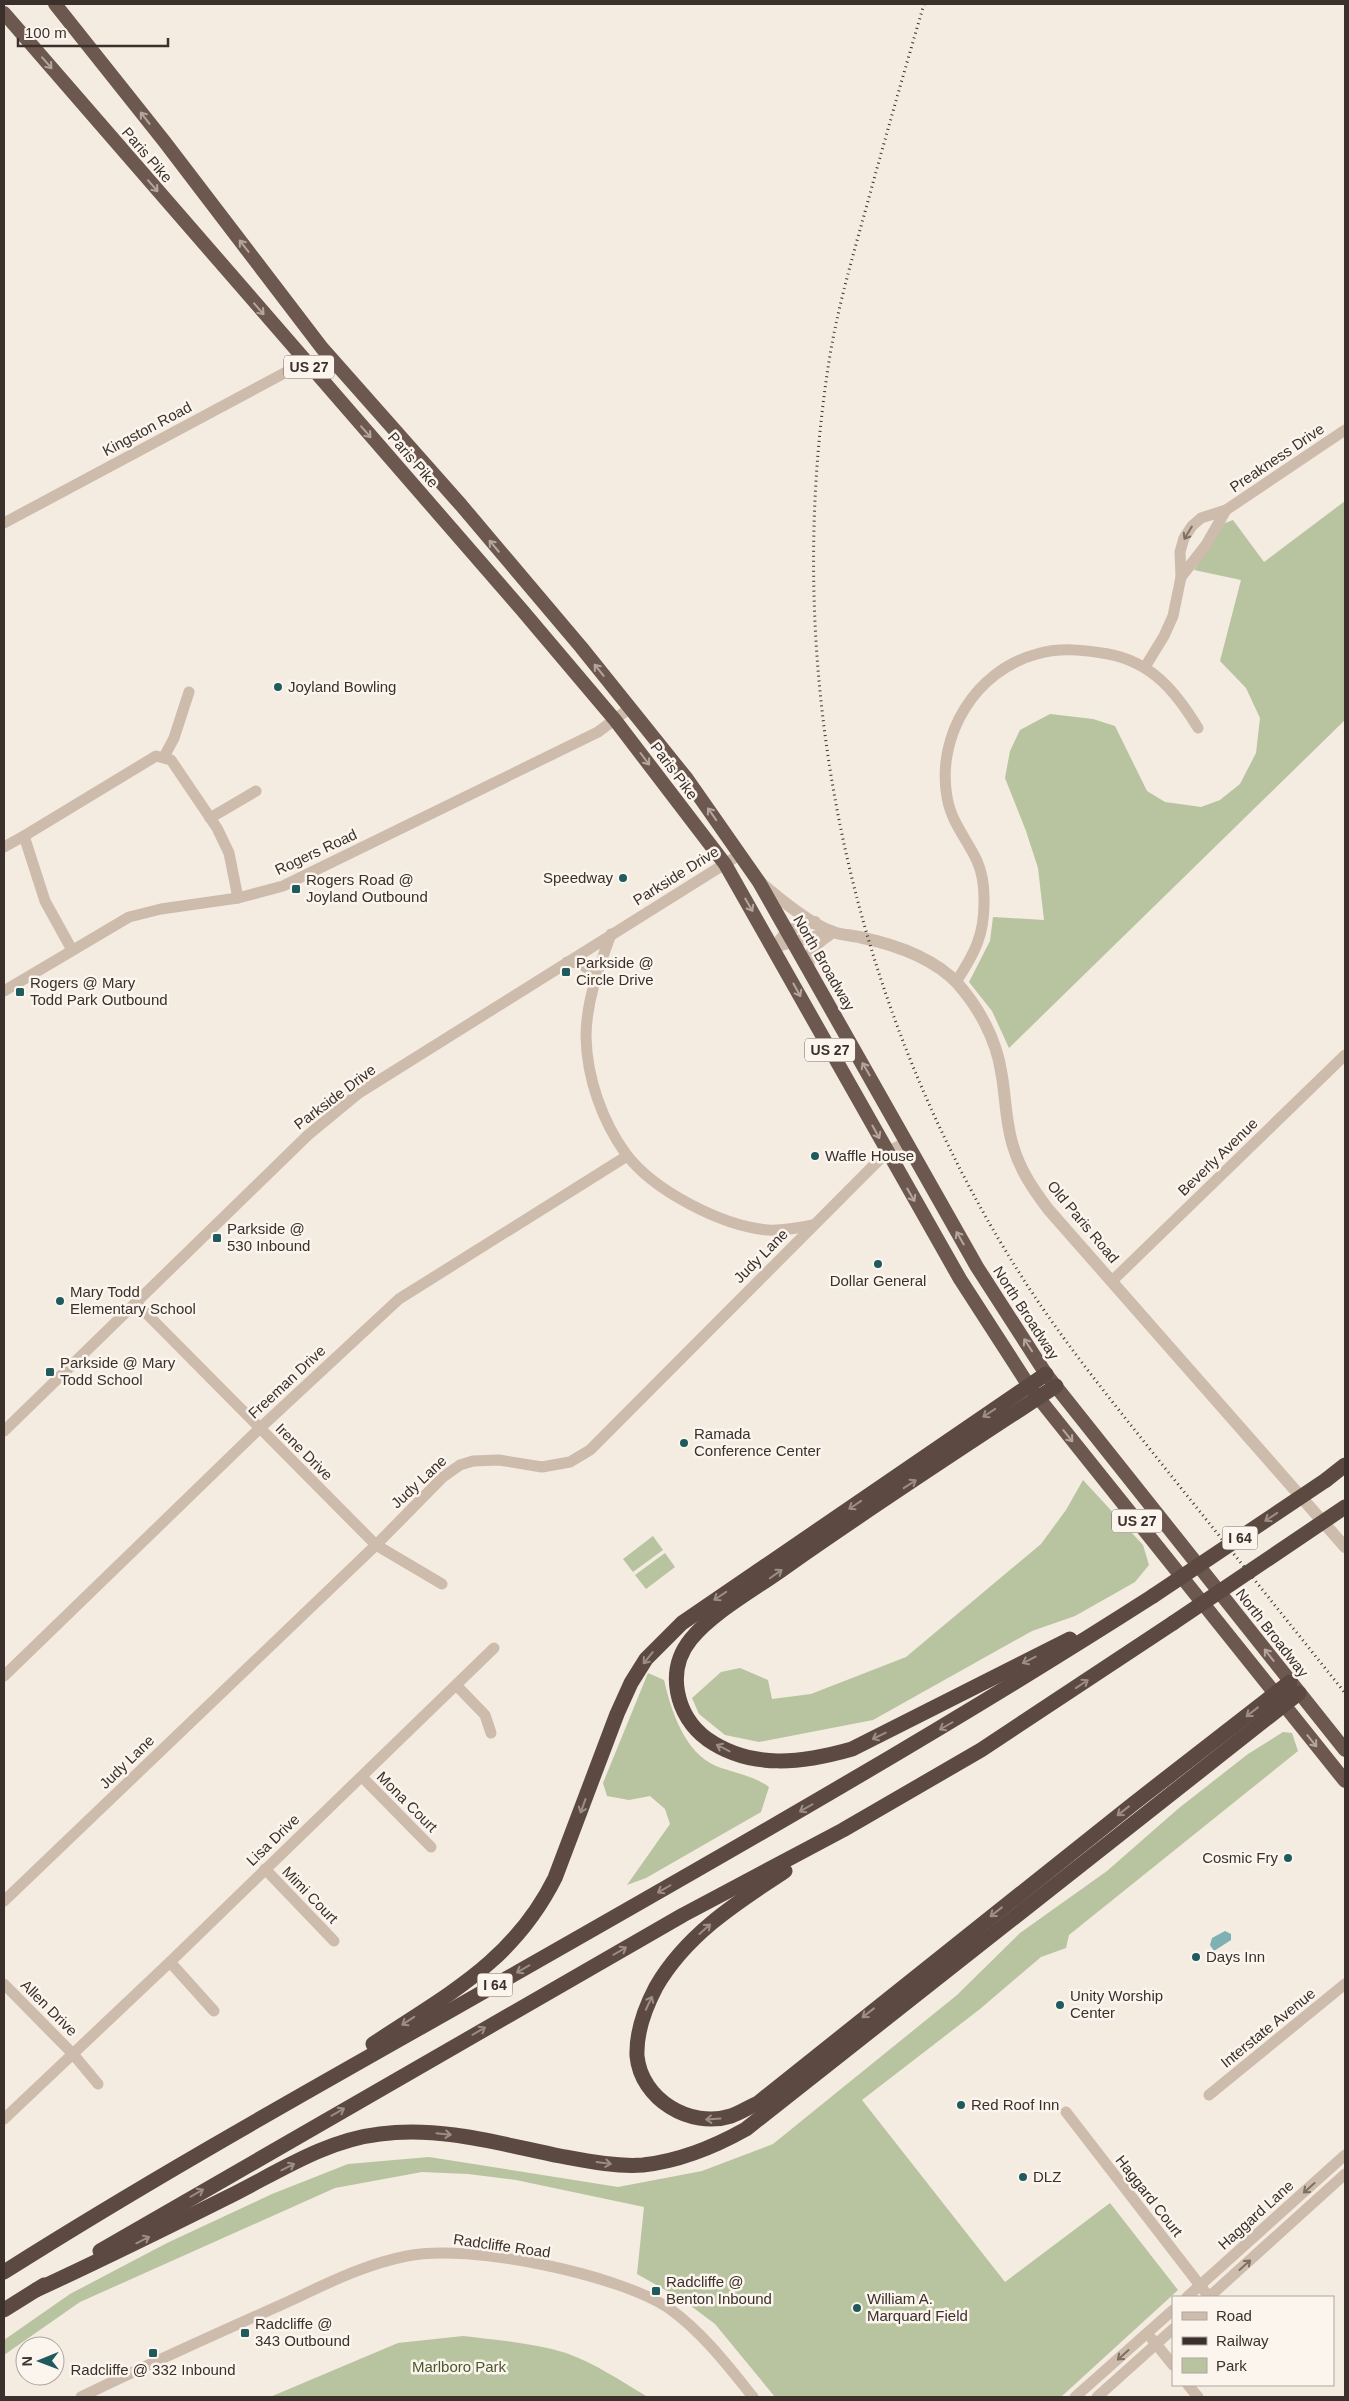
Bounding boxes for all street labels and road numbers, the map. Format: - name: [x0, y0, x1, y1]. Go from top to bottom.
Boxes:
- street label: Paris Pike: [119, 124, 176, 186]
- road number: US 27: [284, 356, 334, 378]
- street label: Kingston Road: [99, 398, 194, 459]
- street label: Preakness Drive: [1226, 420, 1327, 495]
- street label: Paris Pike: [385, 429, 442, 491]
- street label: Paris Pike: [647, 739, 702, 803]
- street label: Rogers Road: [272, 825, 359, 878]
- street label: Parkside Drive: [630, 843, 722, 909]
- street label: North Broadway: [790, 912, 859, 1014]
- road number: US 27: [805, 1038, 855, 1062]
- street label: Parkside Drive: [291, 1060, 379, 1133]
- street label: Beverly Avenue: [1174, 1114, 1261, 1199]
- street label: Old Paris Road: [1044, 1177, 1123, 1266]
- street label: Judy Lane: [730, 1225, 791, 1286]
- street label: North Broadway: [990, 1263, 1063, 1363]
- street label: Freeman Drive: [245, 1342, 329, 1422]
- street label: Irene Drive: [272, 1420, 336, 1484]
- street label: Judy Lane: [388, 1452, 450, 1511]
- road number: US 27: [1112, 1510, 1162, 1532]
- road number: I 64: [1222, 1526, 1258, 1550]
- street label: North Broadway: [1233, 1585, 1313, 1681]
- street label: Judy Lane: [96, 1731, 157, 1792]
- street label: Mona Court: [374, 1768, 442, 1836]
- street label: Lisa Drive: [243, 1810, 303, 1869]
- street label: Mimi Court: [279, 1863, 342, 1927]
- road number: I 64: [478, 1974, 512, 1996]
- street label: Allen Drive: [18, 1976, 81, 2039]
- street label: Interstate Avenue: [1217, 1984, 1318, 2071]
- street label: Haggard Court: [1112, 2152, 1187, 2240]
- street label: Haggard Lane: [1215, 2177, 1297, 2253]
- street label: Radcliffe Road: [452, 2230, 552, 2261]

